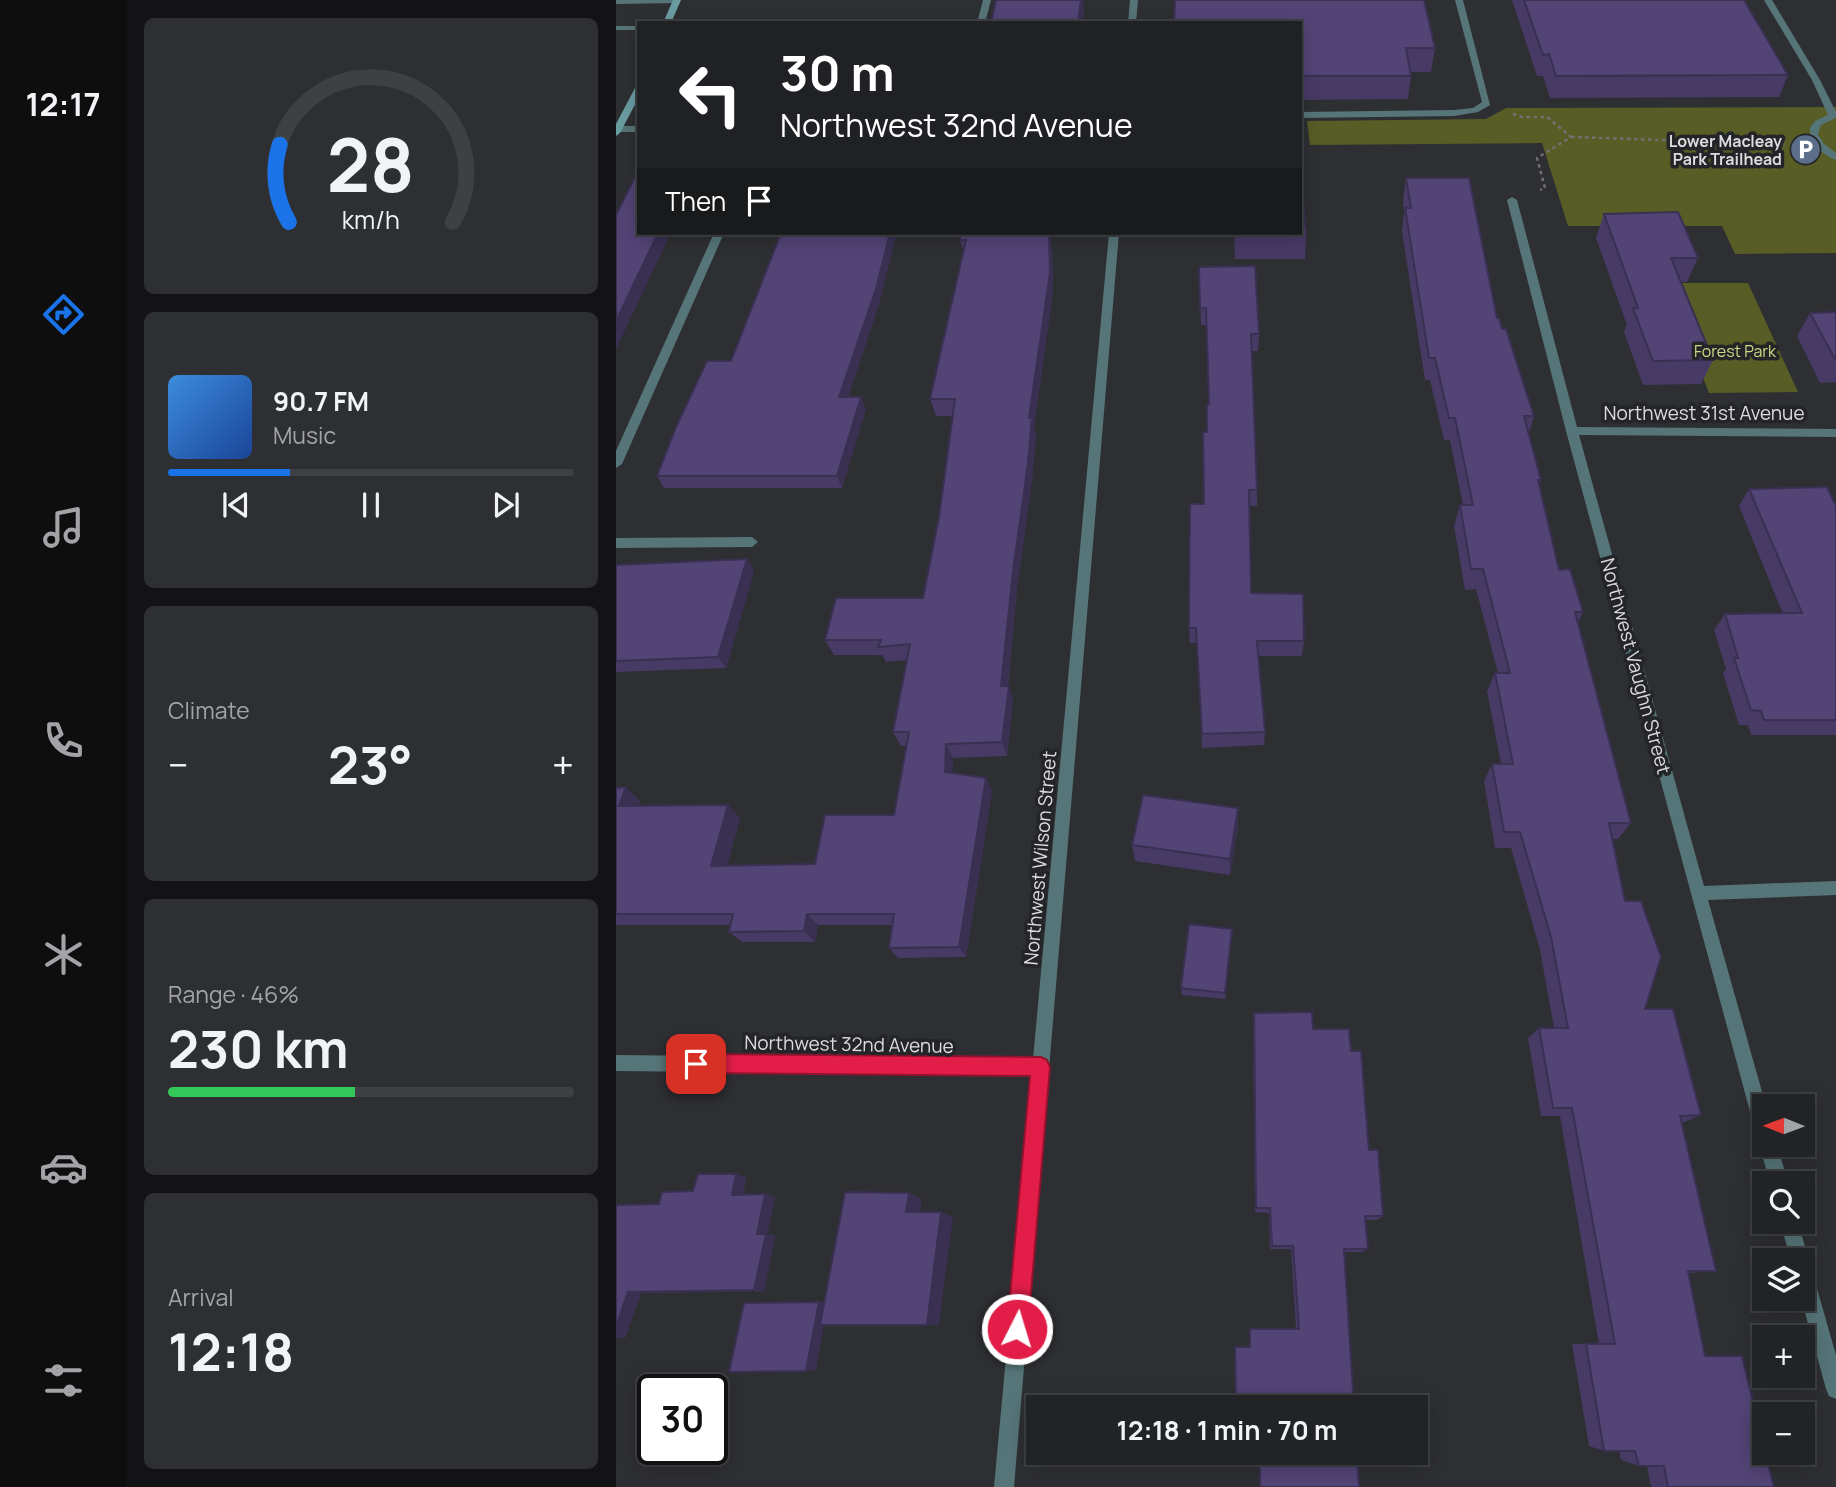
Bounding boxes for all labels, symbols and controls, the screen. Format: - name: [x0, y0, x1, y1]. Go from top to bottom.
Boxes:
- text: 30 m: [780, 39, 895, 106]
- icon: left: [665, 49, 756, 140]
- text: 12:17: [25, 82, 101, 126]
- text: Northwest 32nd Avenue: [780, 103, 1133, 147]
- text: 28: [327, 114, 415, 214]
- place label: Lower Macleay Park Trailhead: [1669, 130, 1782, 170]
- parking icon: Lower Macleay Park Trailhead: [1788, 133, 1822, 167]
- icon: arrive: [740, 182, 778, 220]
- text: Then: [665, 183, 726, 219]
- text: km/h: [342, 202, 400, 237]
- icon: directions: [39, 290, 88, 339]
- park label: Forest Park: [1694, 340, 1777, 362]
- text: 90.7 FM: [273, 383, 369, 419]
- street label: Northwest 31st Avenue: [1603, 400, 1805, 426]
- text: Music: [273, 419, 336, 451]
- icon: previous: [217, 486, 255, 524]
- icon: pause: [352, 486, 390, 524]
- icon: next: [487, 486, 525, 524]
- icon: music: [39, 503, 88, 552]
- street label: Northwest Vaughn Street: [1595, 555, 1677, 777]
- text: Climate: [168, 694, 250, 726]
- icon: phone: [39, 716, 88, 765]
- text: 23°: [328, 729, 413, 800]
- text: −: [168, 738, 189, 790]
- text: +: [552, 738, 574, 790]
- street label: Northwest Wilson Street: [1018, 750, 1062, 966]
- icon: climate: [39, 930, 88, 979]
- text: Range · 46%: [168, 978, 299, 1010]
- text: 230 km: [168, 1013, 349, 1084]
- street label: Northwest 32nd Avenue: [744, 1029, 954, 1059]
- pin: [666, 1034, 726, 1094]
- icon: arrive: [677, 1045, 715, 1083]
- north arrow: [1752, 1094, 1815, 1157]
- map controls: [1752, 1094, 1815, 1465]
- icon: car: [39, 1143, 88, 1192]
- button: search: [1752, 1171, 1815, 1234]
- button: layers: [1752, 1248, 1815, 1311]
- text: Arrival: [168, 1281, 234, 1313]
- position arrow: [980, 1292, 1054, 1366]
- text: 12:18: [168, 1316, 294, 1387]
- button: +: [1752, 1325, 1815, 1388]
- icon: filters: [39, 1356, 88, 1405]
- speed limit sign: 30: [637, 1374, 728, 1465]
- button: −: [1752, 1402, 1815, 1465]
- text: 12:18 · 1 min · 70 m: [1117, 1412, 1337, 1448]

